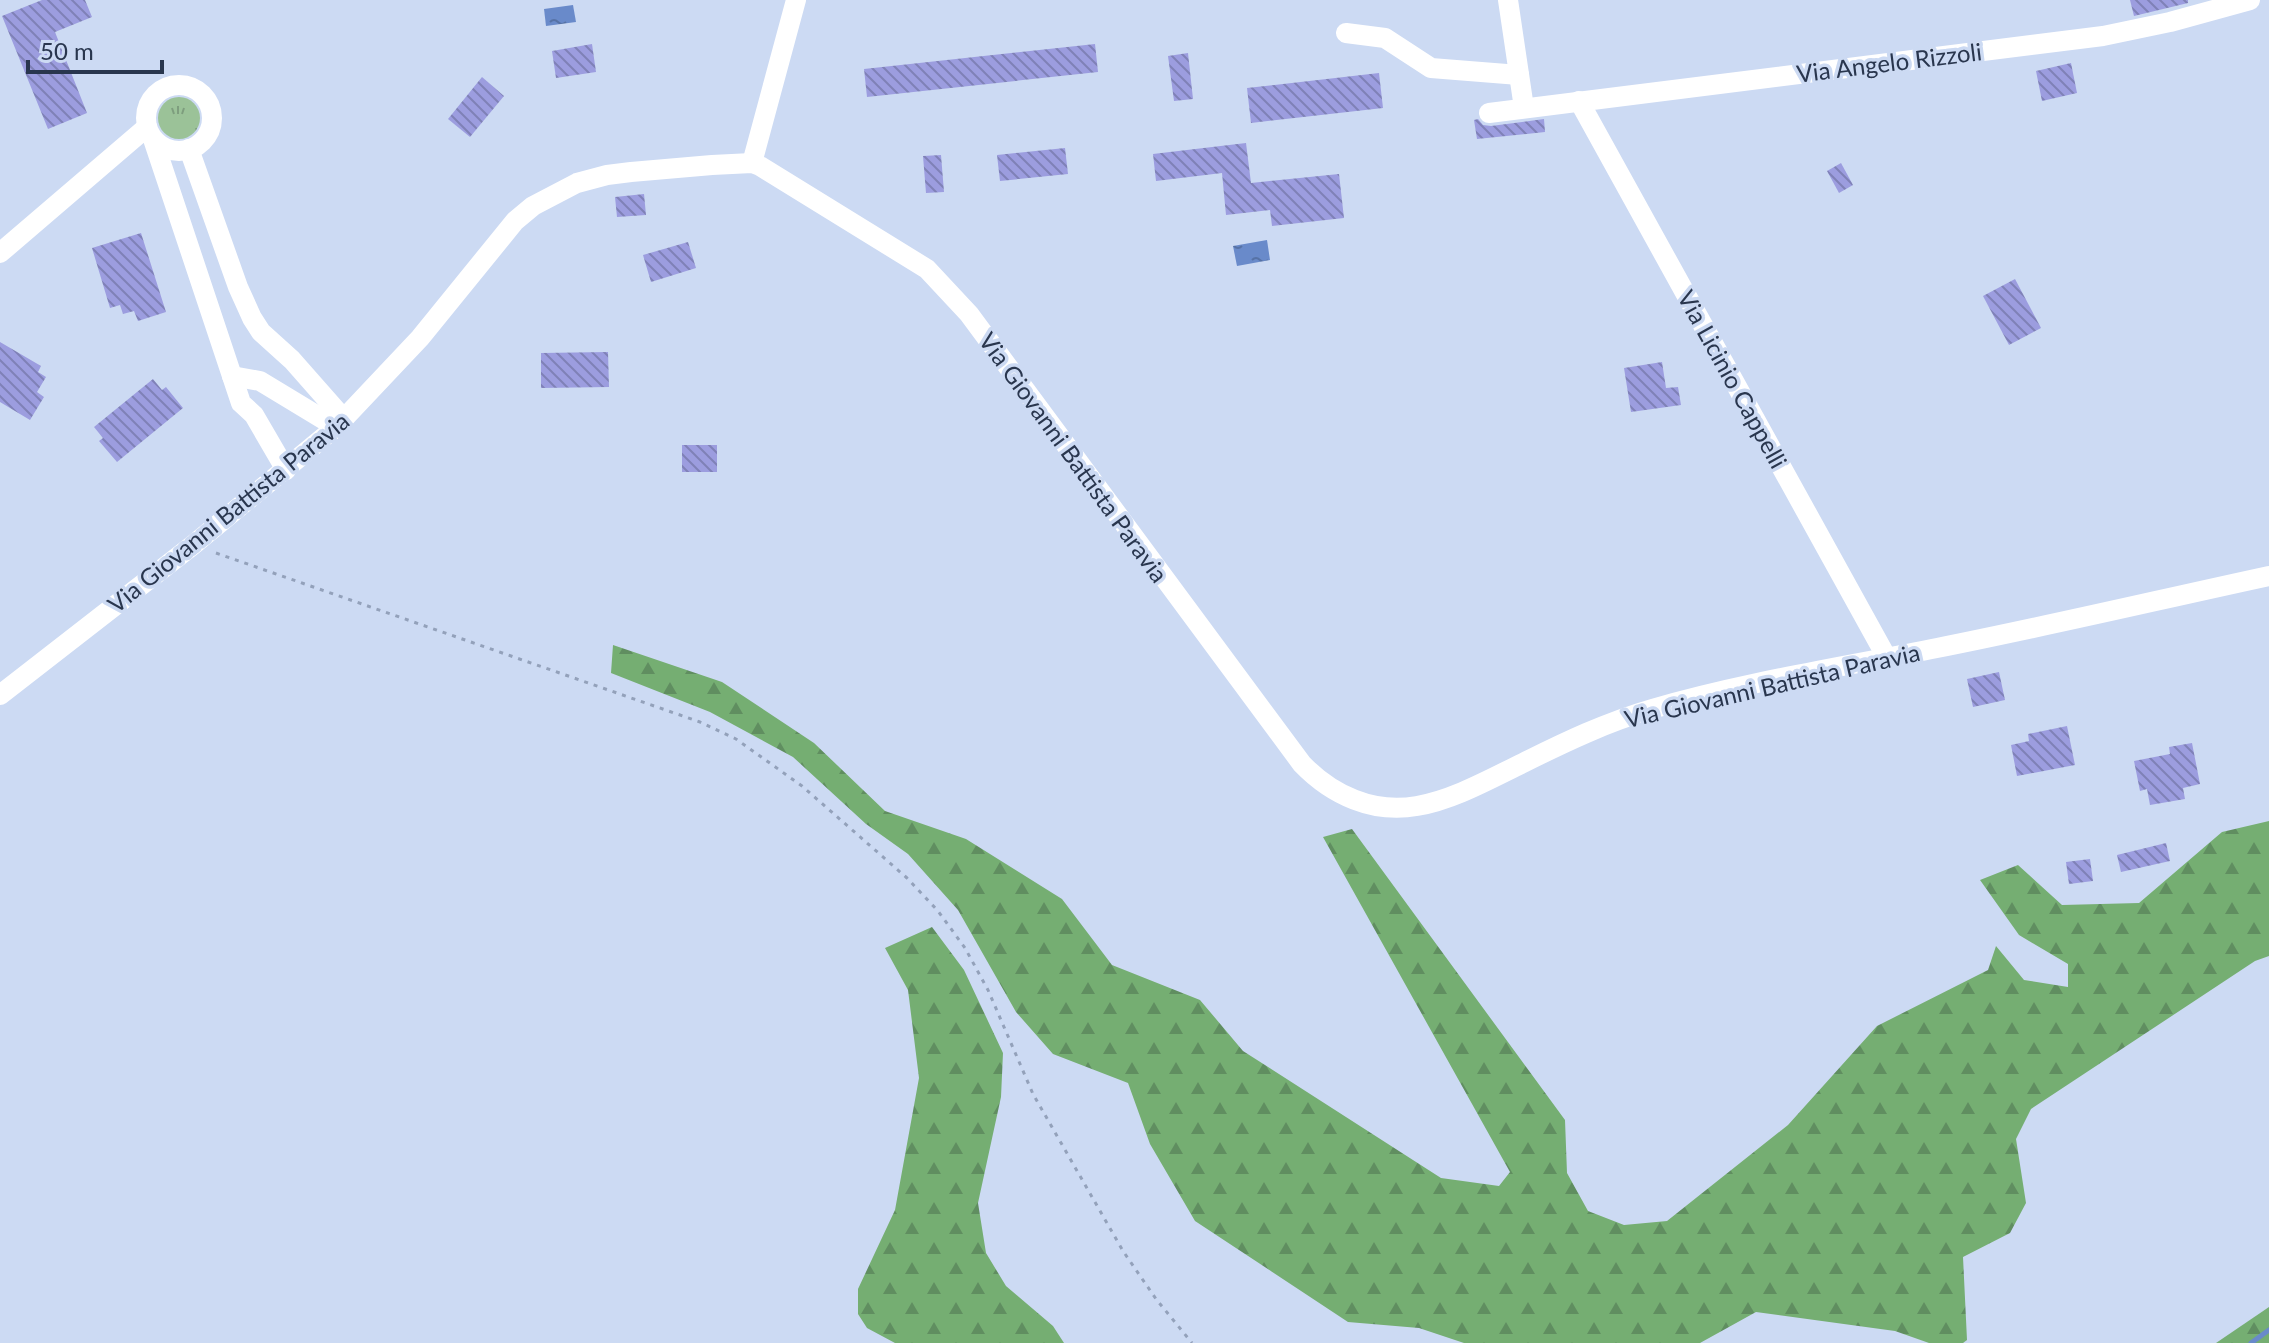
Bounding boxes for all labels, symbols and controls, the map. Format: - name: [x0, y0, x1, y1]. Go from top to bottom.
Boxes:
- scale bar: [28, 24, 162, 74]
- text: 50 m: [40, 36, 94, 65]
- street label: Via Angelo Rizzoli: [1795, 36, 1983, 88]
- street label: Via Licinio Cappelli: [1672, 285, 1794, 473]
- street label: Via Giovanni Battista Paravia: [974, 326, 1174, 588]
- street label: Via Giovanni Battista Paravia: [102, 406, 354, 618]
- street label: Via Giovanni Battista Paravia: [1622, 637, 1922, 733]

